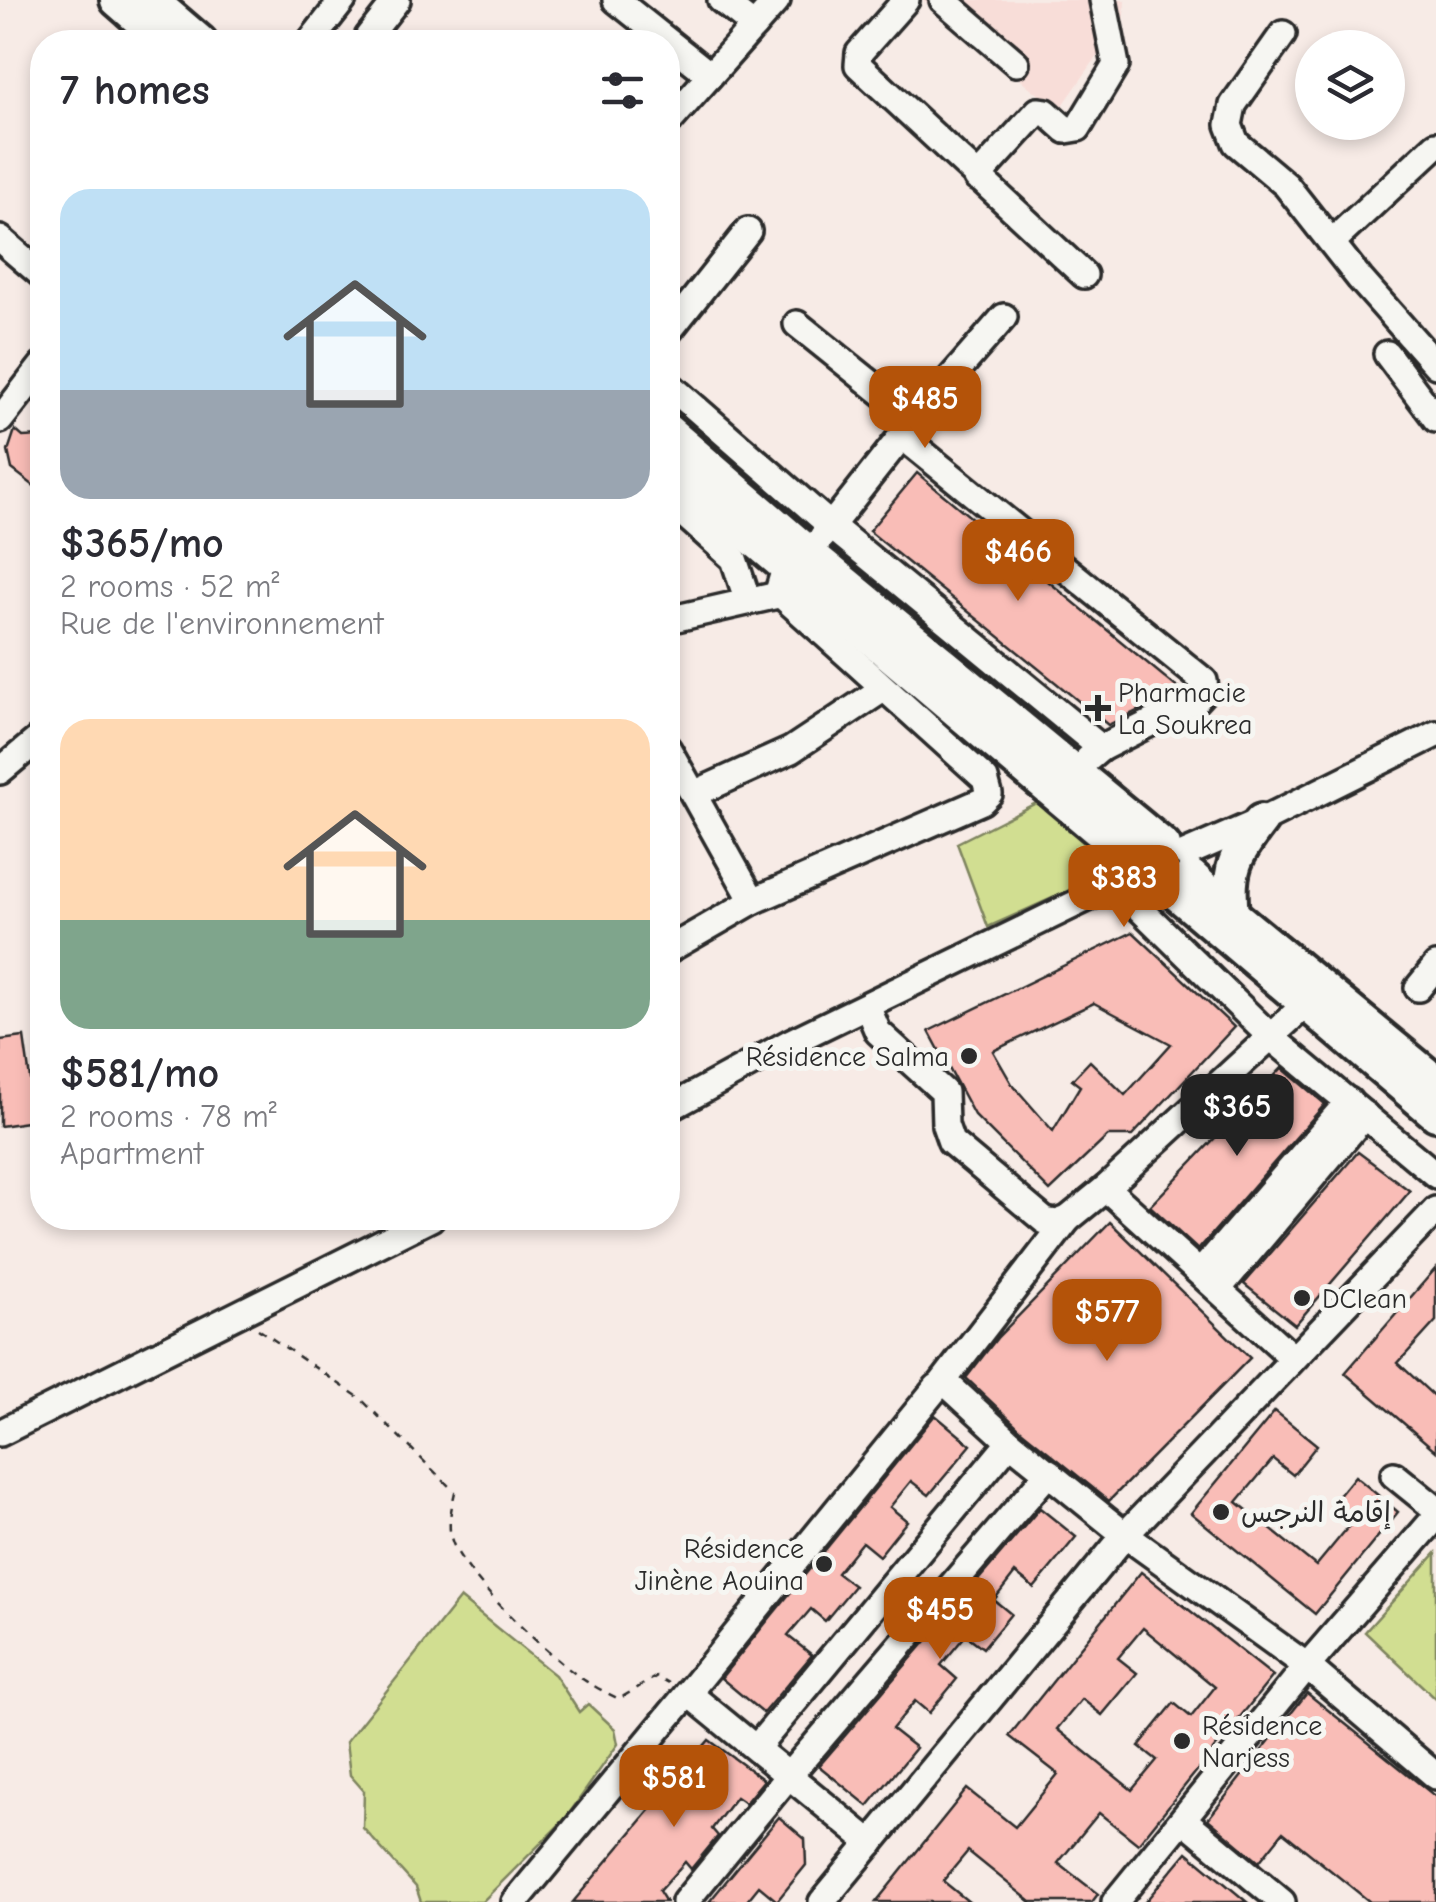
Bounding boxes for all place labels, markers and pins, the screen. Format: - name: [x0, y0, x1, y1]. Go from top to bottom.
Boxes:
- pin: $485: [866, 366, 984, 451]
- pin: $466: [959, 519, 1077, 604]
- place label: Pharmacie La Soukrea: [1118, 677, 1253, 741]
- marker: Pharmacie La Soukrea: [1087, 697, 1109, 719]
- pin: $383: [1065, 845, 1183, 930]
- place label: Résidence Salma: [746, 1041, 949, 1073]
- marker: Résidence Salma: [958, 1045, 980, 1067]
- pin: $365: [1178, 1074, 1296, 1159]
- pin: $577: [1048, 1279, 1166, 1364]
- place label: DClean: [1322, 1283, 1407, 1315]
- marker: DClean: [1291, 1287, 1313, 1309]
- place label: إقامة النرجس: [1241, 1497, 1391, 1530]
- marker: إقامة النرجس: [1210, 1501, 1232, 1523]
- place label: Résidence Jinène Aouina: [635, 1533, 804, 1597]
- marker: Résidence Jinène Aouina: [813, 1553, 835, 1575]
- pin: $455: [881, 1577, 999, 1662]
- place label: Résidence Narjess: [1202, 1710, 1322, 1774]
- marker: Résidence Narjess: [1171, 1730, 1193, 1752]
- pin: $581: [615, 1745, 733, 1830]

